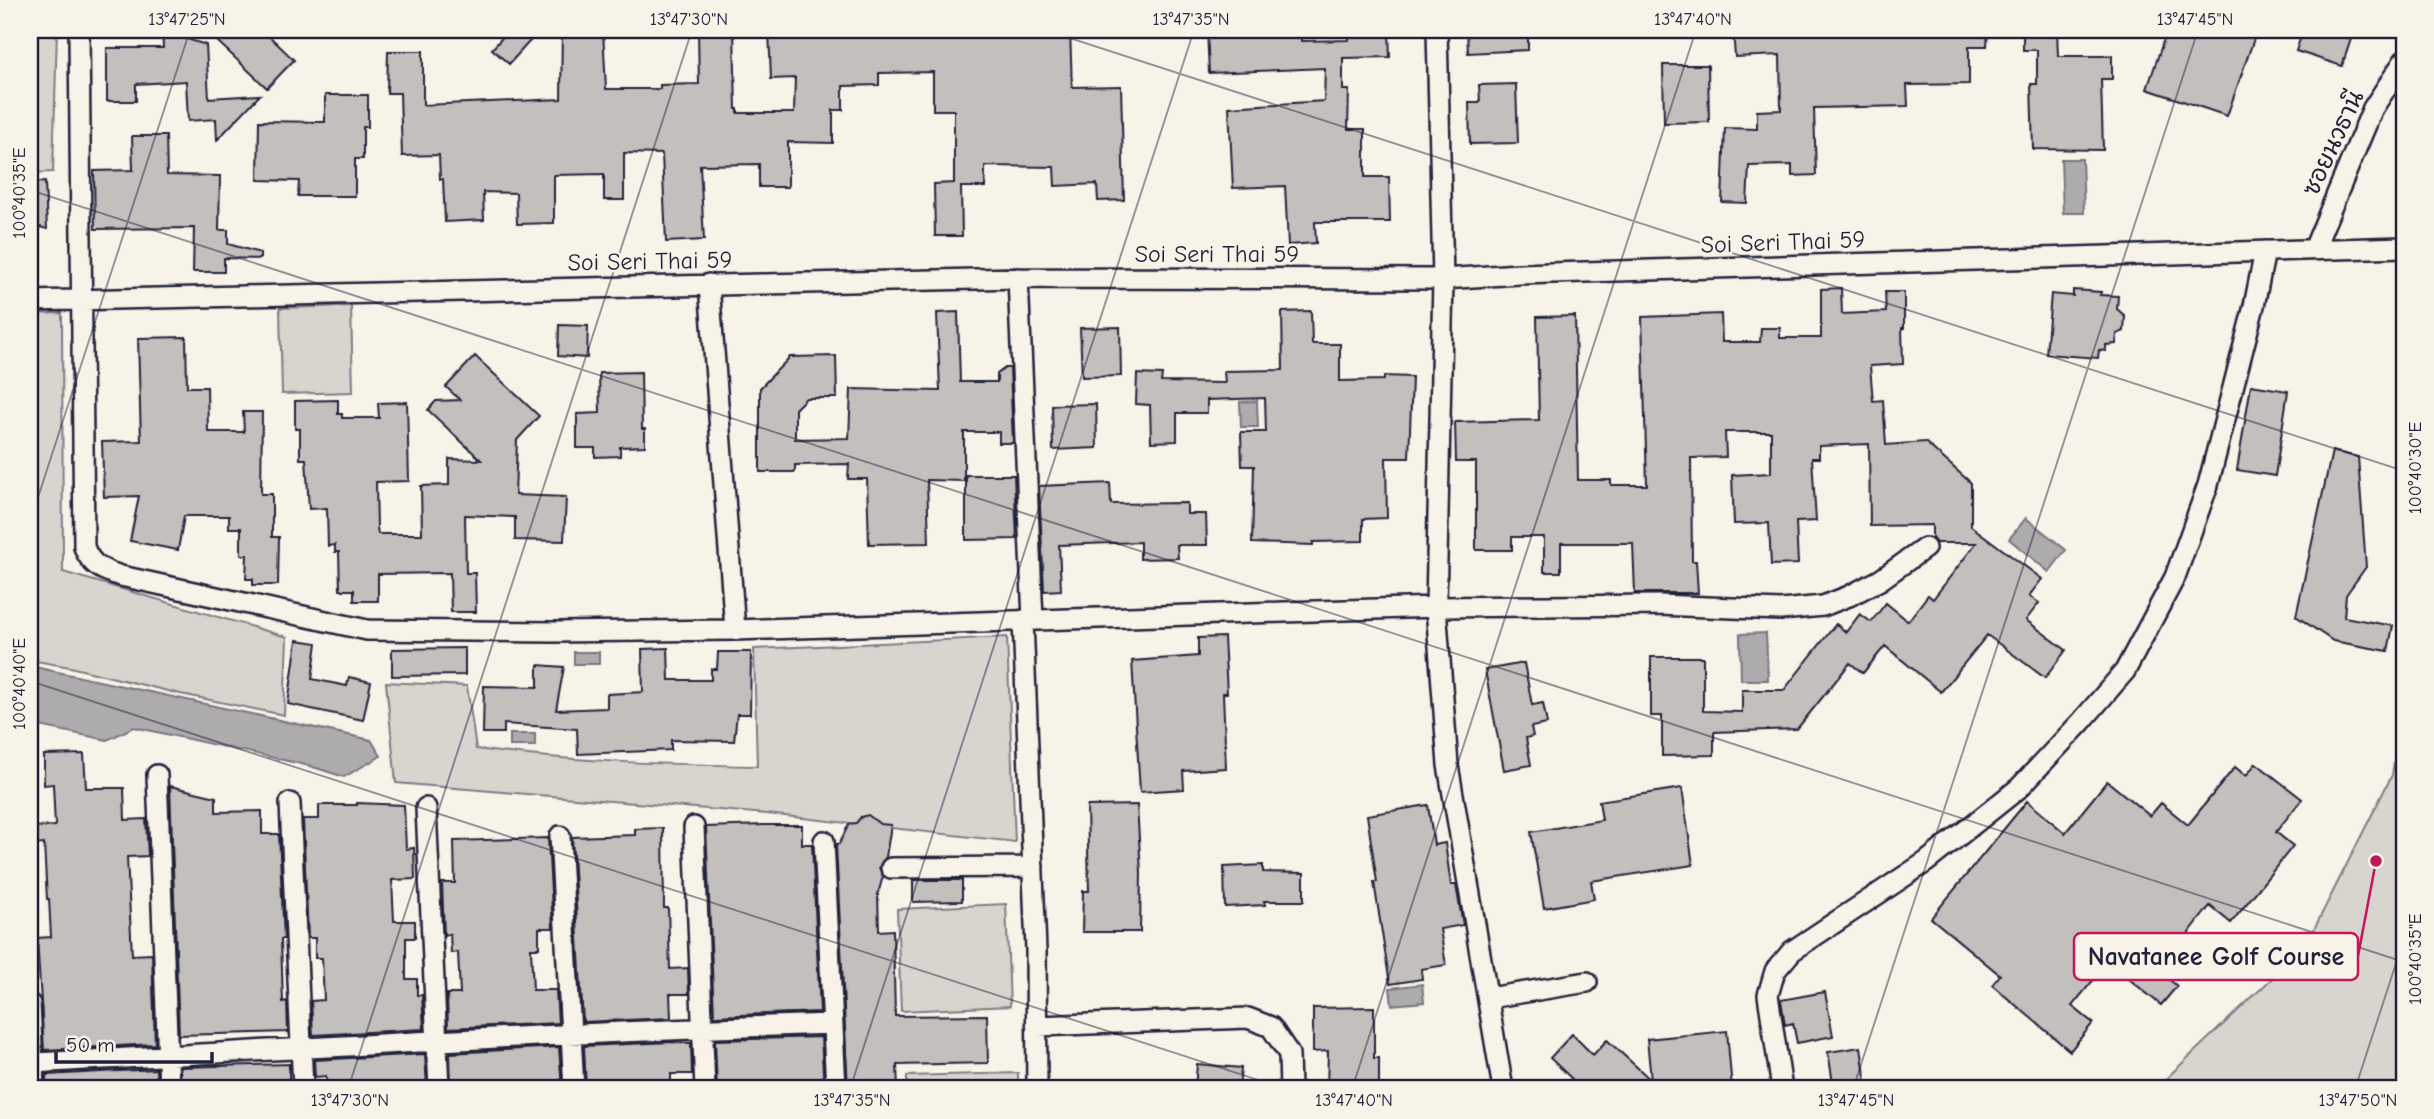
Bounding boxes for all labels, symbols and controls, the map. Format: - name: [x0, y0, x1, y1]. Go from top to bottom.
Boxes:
- text: 13°47'25"N: [148, 9, 226, 30]
- text: 13°47'30"N: [650, 9, 728, 30]
- text: 13°47'35"N: [1152, 9, 1230, 30]
- text: 13°47'40"N: [1654, 9, 1732, 30]
- text: 13°47'45"N: [2157, 9, 2233, 30]
- street label: ซอยนวธานี: [2296, 86, 2369, 200]
- text: 100°40'35"E: [9, 147, 30, 239]
- street label: Soi Seri Thai 59: [1700, 225, 1866, 259]
- street label: Soi Seri Thai 59: [1135, 240, 1299, 268]
- street label: Soi Seri Thai 59: [567, 246, 733, 276]
- text: 100°40'30"E: [2405, 422, 2426, 514]
- text: 100°40'40"E: [9, 638, 30, 730]
- text: 100°40'35"E: [2405, 913, 2426, 1005]
- callout: Navatanee Golf Course: [2074, 933, 2358, 980]
- text: Navatanee Golf Course: [2088, 942, 2344, 972]
- scale bar: [56, 1021, 212, 1065]
- text: 50 m: [66, 1033, 115, 1057]
- text: 13°47'30"N: [311, 1090, 389, 1111]
- text: 13°47'35"N: [813, 1090, 891, 1111]
- text: 13°47'40"N: [1315, 1090, 1393, 1111]
- text: 13°47'45"N: [1818, 1090, 1894, 1111]
- text: 13°47'50"N: [2319, 1090, 2397, 1111]

